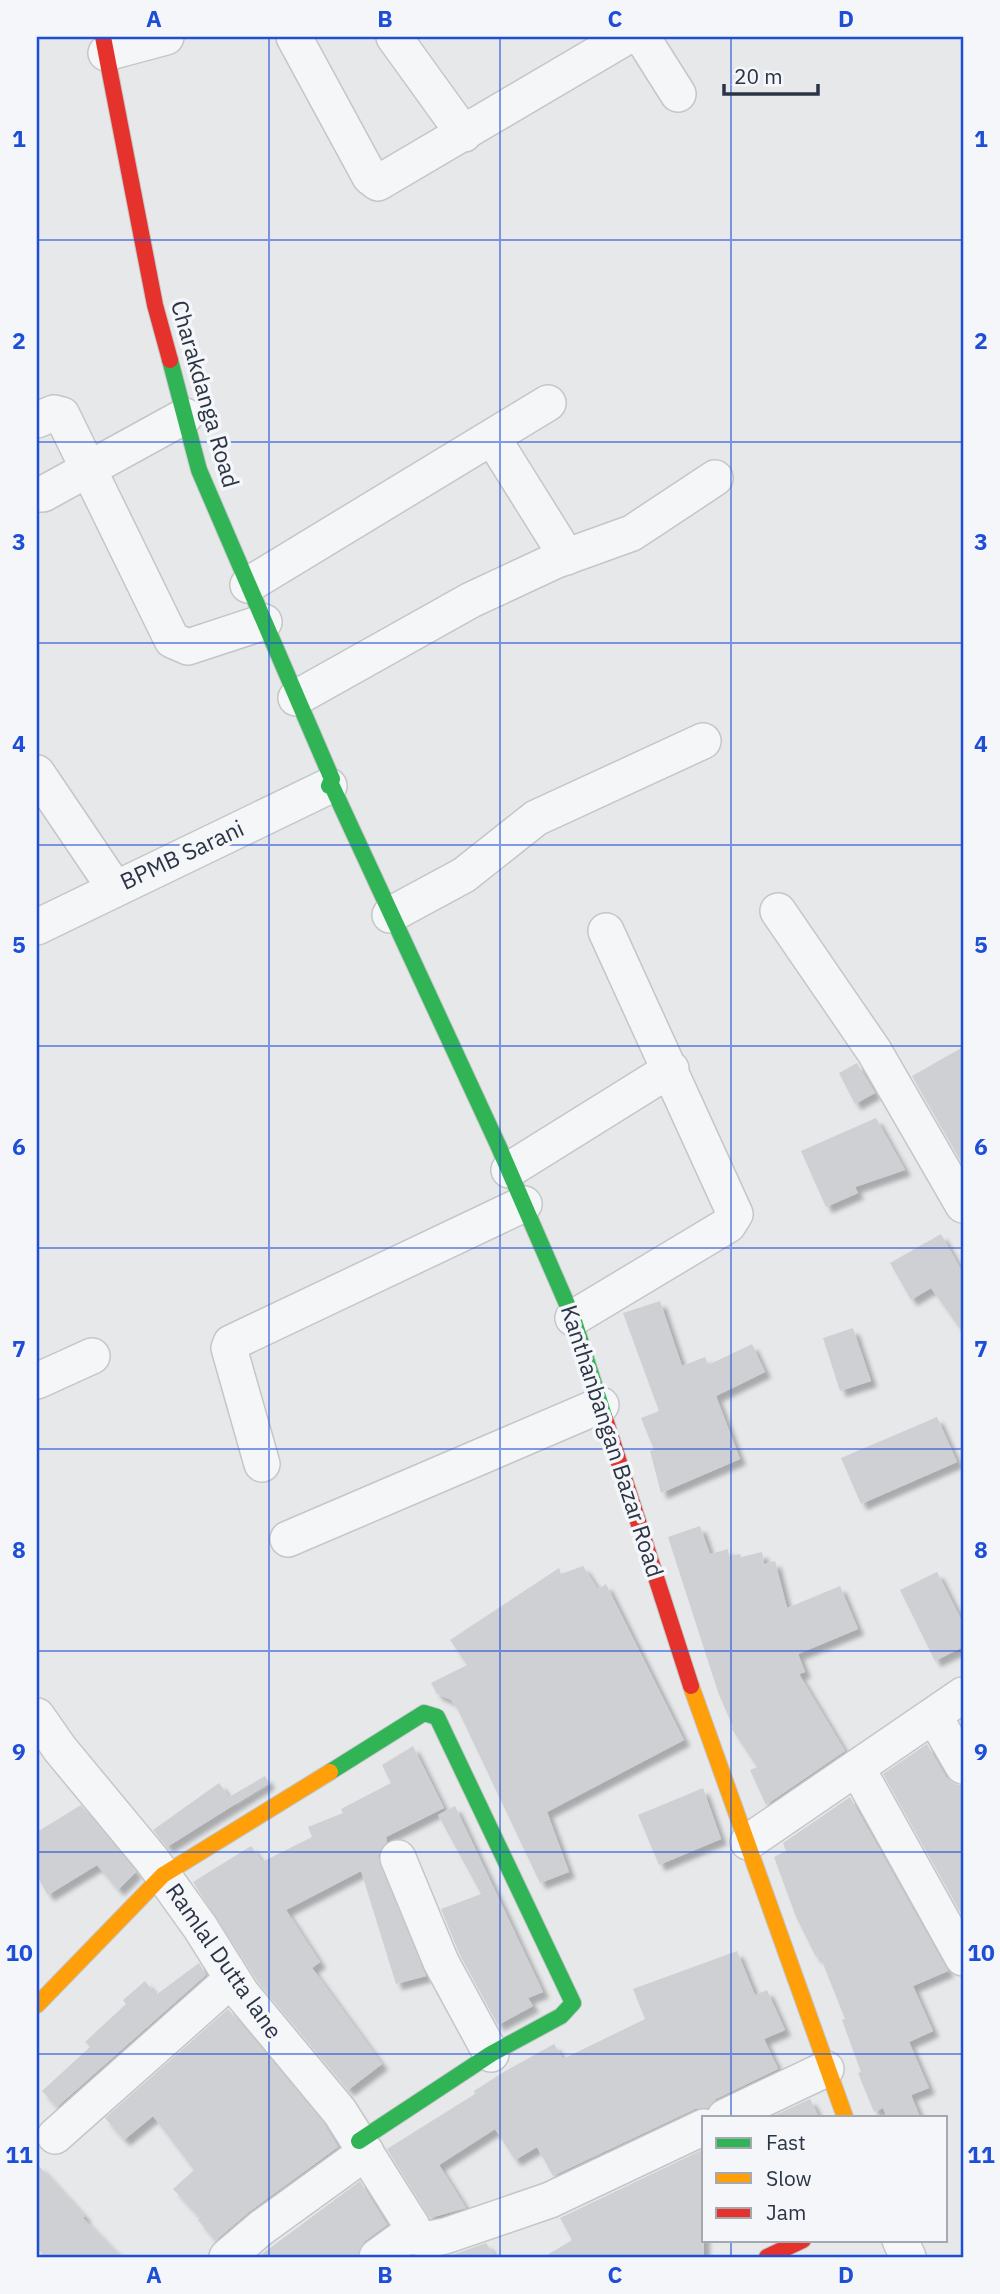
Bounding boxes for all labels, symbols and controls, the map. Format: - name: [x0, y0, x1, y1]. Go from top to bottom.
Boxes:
- text: A: [146, 3, 162, 33]
- text: B: [377, 3, 393, 33]
- text: C: [608, 3, 623, 33]
- text: D: [838, 3, 854, 33]
- scale bar: [724, 52, 818, 96]
- text: 20 m: [734, 62, 783, 90]
- text: 1: [12, 123, 26, 153]
- text: 1: [974, 123, 988, 153]
- street label: Charakdanga Road: [165, 297, 247, 491]
- text: 2: [12, 325, 26, 355]
- text: 2: [974, 325, 988, 355]
- text: 3: [12, 526, 26, 556]
- text: 3: [974, 526, 988, 556]
- text: 4: [12, 728, 26, 758]
- text: 4: [974, 728, 988, 758]
- street label: BPMB Sarani: [115, 812, 248, 896]
- text: 5: [12, 929, 26, 959]
- text: 5: [974, 929, 988, 959]
- text: 6: [12, 1131, 26, 1161]
- text: 6: [974, 1131, 988, 1161]
- street label: Kanthanbangan Bazar Road: [555, 1301, 671, 1581]
- text: 7: [12, 1333, 26, 1363]
- text: 7: [974, 1333, 988, 1363]
- text: 8: [12, 1534, 26, 1564]
- text: 8: [974, 1534, 988, 1564]
- text: 9: [12, 1736, 26, 1766]
- text: 9: [974, 1736, 988, 1766]
- street label: Ramlal Dutta lane: [160, 1877, 290, 2044]
- text: 10: [5, 1937, 33, 1967]
- text: 10: [967, 1937, 995, 1967]
- legend: [702, 2116, 948, 2242]
- text: Fast: [766, 2128, 806, 2156]
- text: 11: [5, 2139, 33, 2169]
- text: 11: [967, 2139, 995, 2169]
- text: Slow: [766, 2164, 812, 2192]
- text: Jam: [766, 2198, 806, 2226]
- text: A: [146, 2259, 162, 2289]
- text: B: [377, 2259, 393, 2289]
- text: C: [608, 2259, 623, 2289]
- text: D: [838, 2259, 854, 2289]

